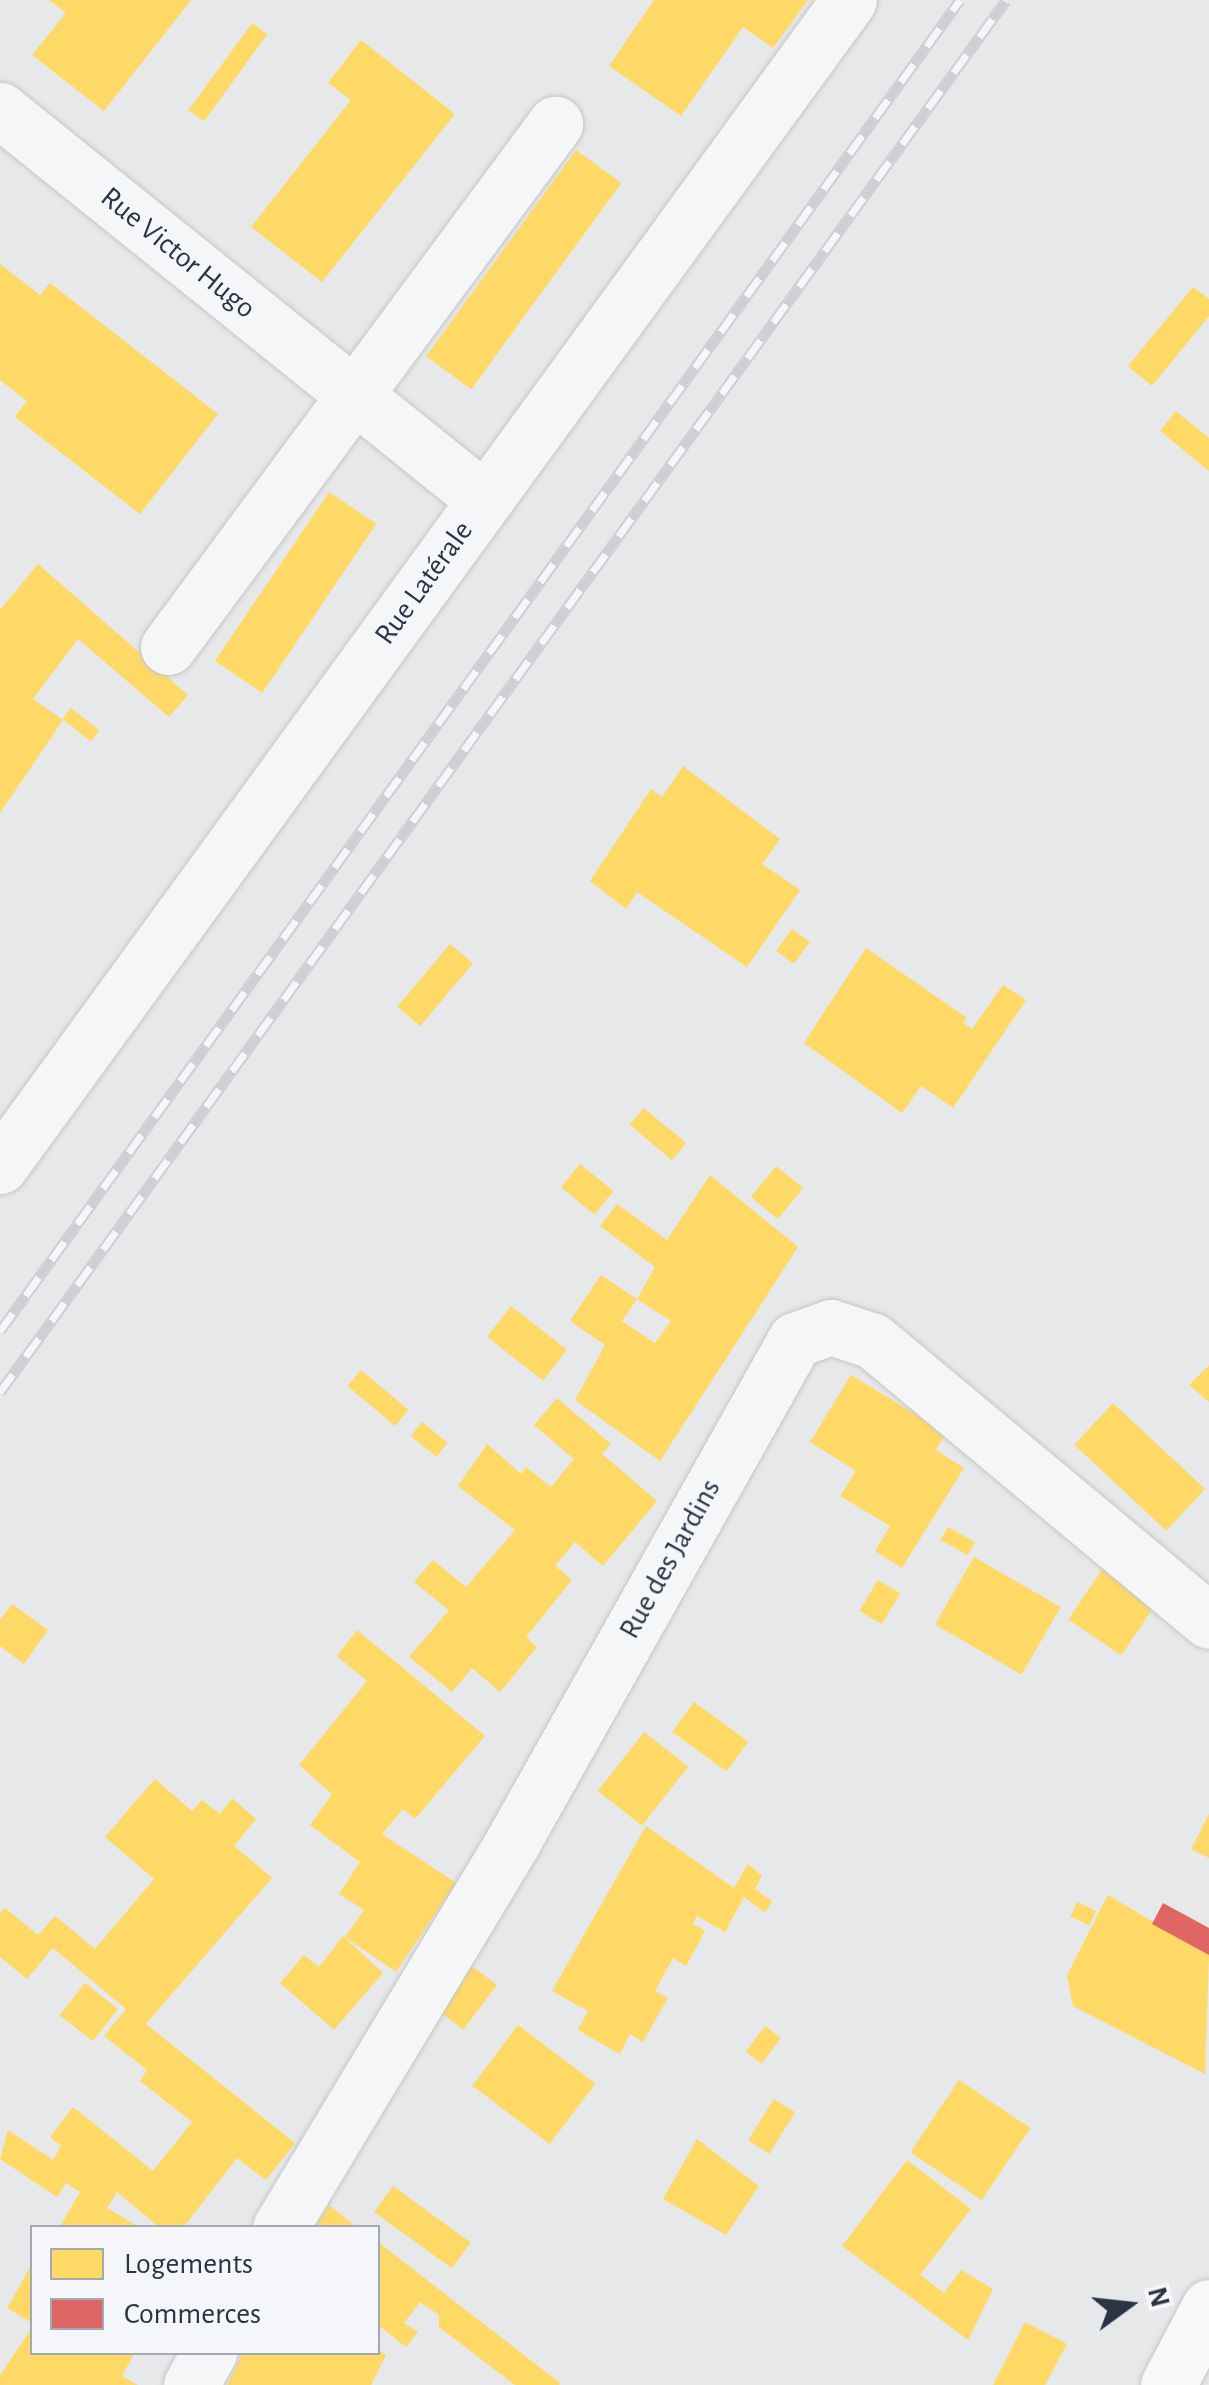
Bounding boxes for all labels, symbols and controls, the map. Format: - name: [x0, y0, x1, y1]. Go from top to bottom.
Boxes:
- street label: Rue Victor Hugo: [93, 180, 263, 326]
- street label: Rue Latérale: [367, 514, 481, 652]
- street label: Rue des Jardins: [611, 1473, 729, 1645]
- legend: [30, 2225, 380, 2355]
- text: Logements: [124, 2249, 253, 2279]
- north arrow: [1079, 2255, 1179, 2355]
- text: N: [1142, 2284, 1174, 2310]
- text: Commerces: [124, 2299, 261, 2329]

